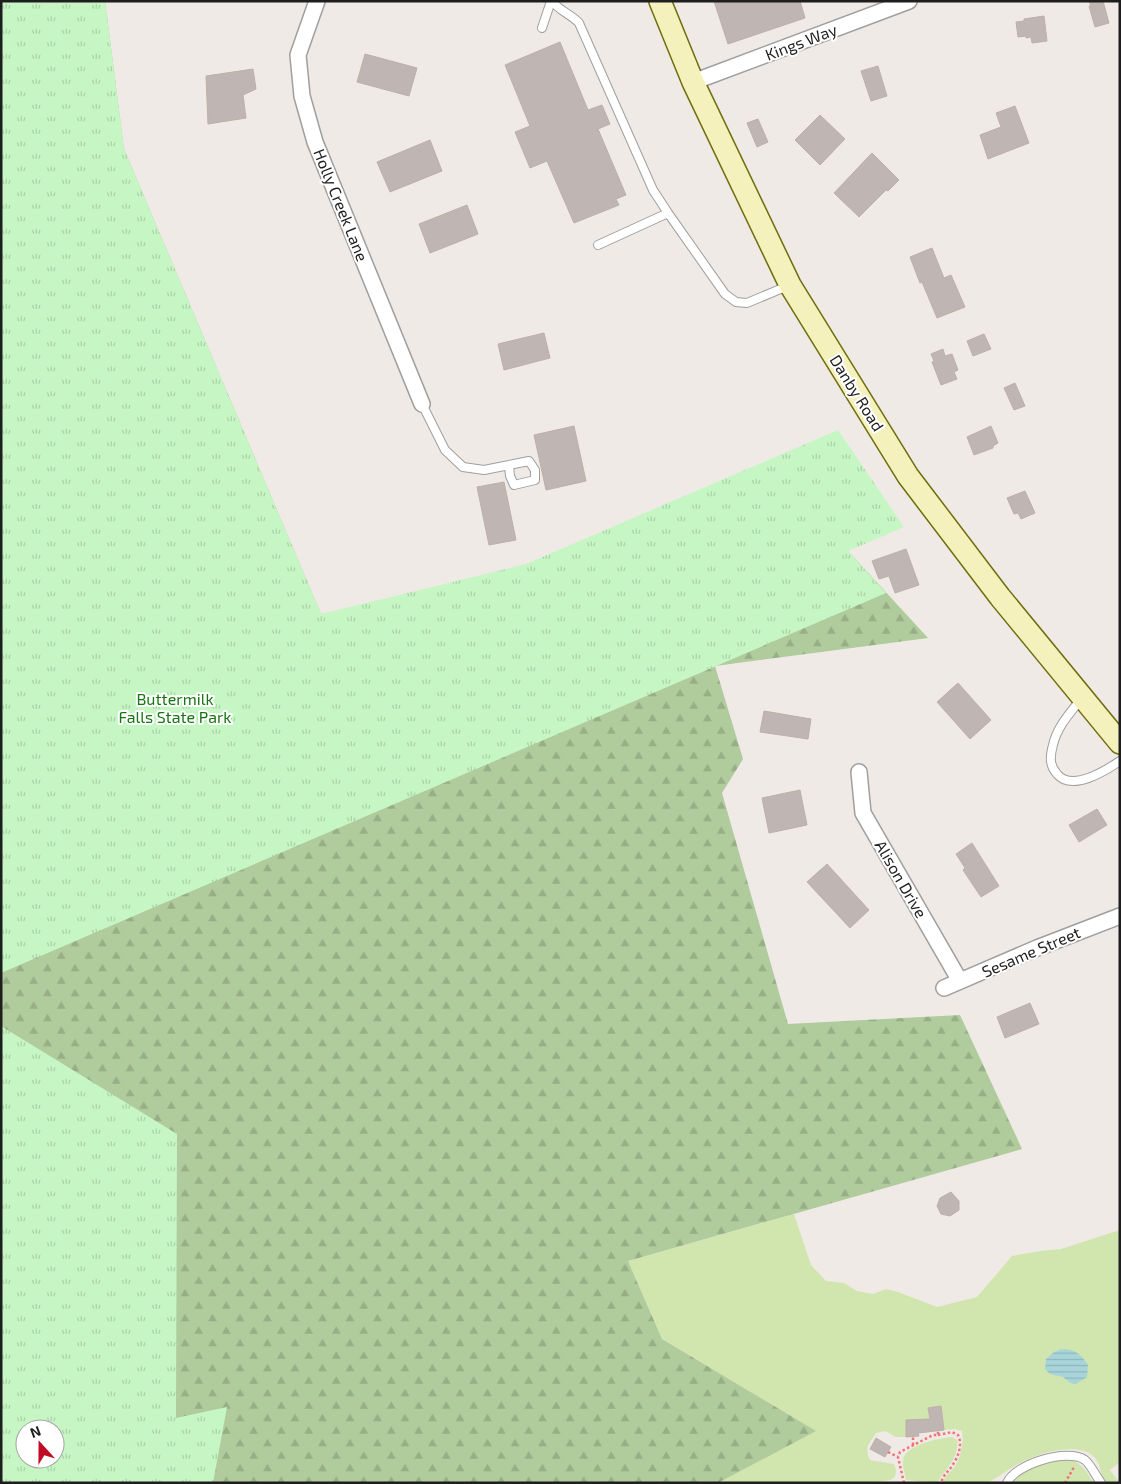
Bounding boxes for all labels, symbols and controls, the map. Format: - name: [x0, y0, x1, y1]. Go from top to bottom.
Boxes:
- street label: Kings Way: [762, 19, 840, 64]
- street label: Holly Creek Lane: [310, 146, 373, 264]
- street label: Danby Road: [827, 351, 888, 434]
- park label: Buttermilk Falls State Park: [119, 689, 231, 726]
- street label: Alison Drive: [872, 836, 931, 921]
- street label: Sesame Street: [979, 922, 1083, 981]
- north arrow: [15, 1419, 65, 1469]
- text: N: [27, 1422, 43, 1441]

